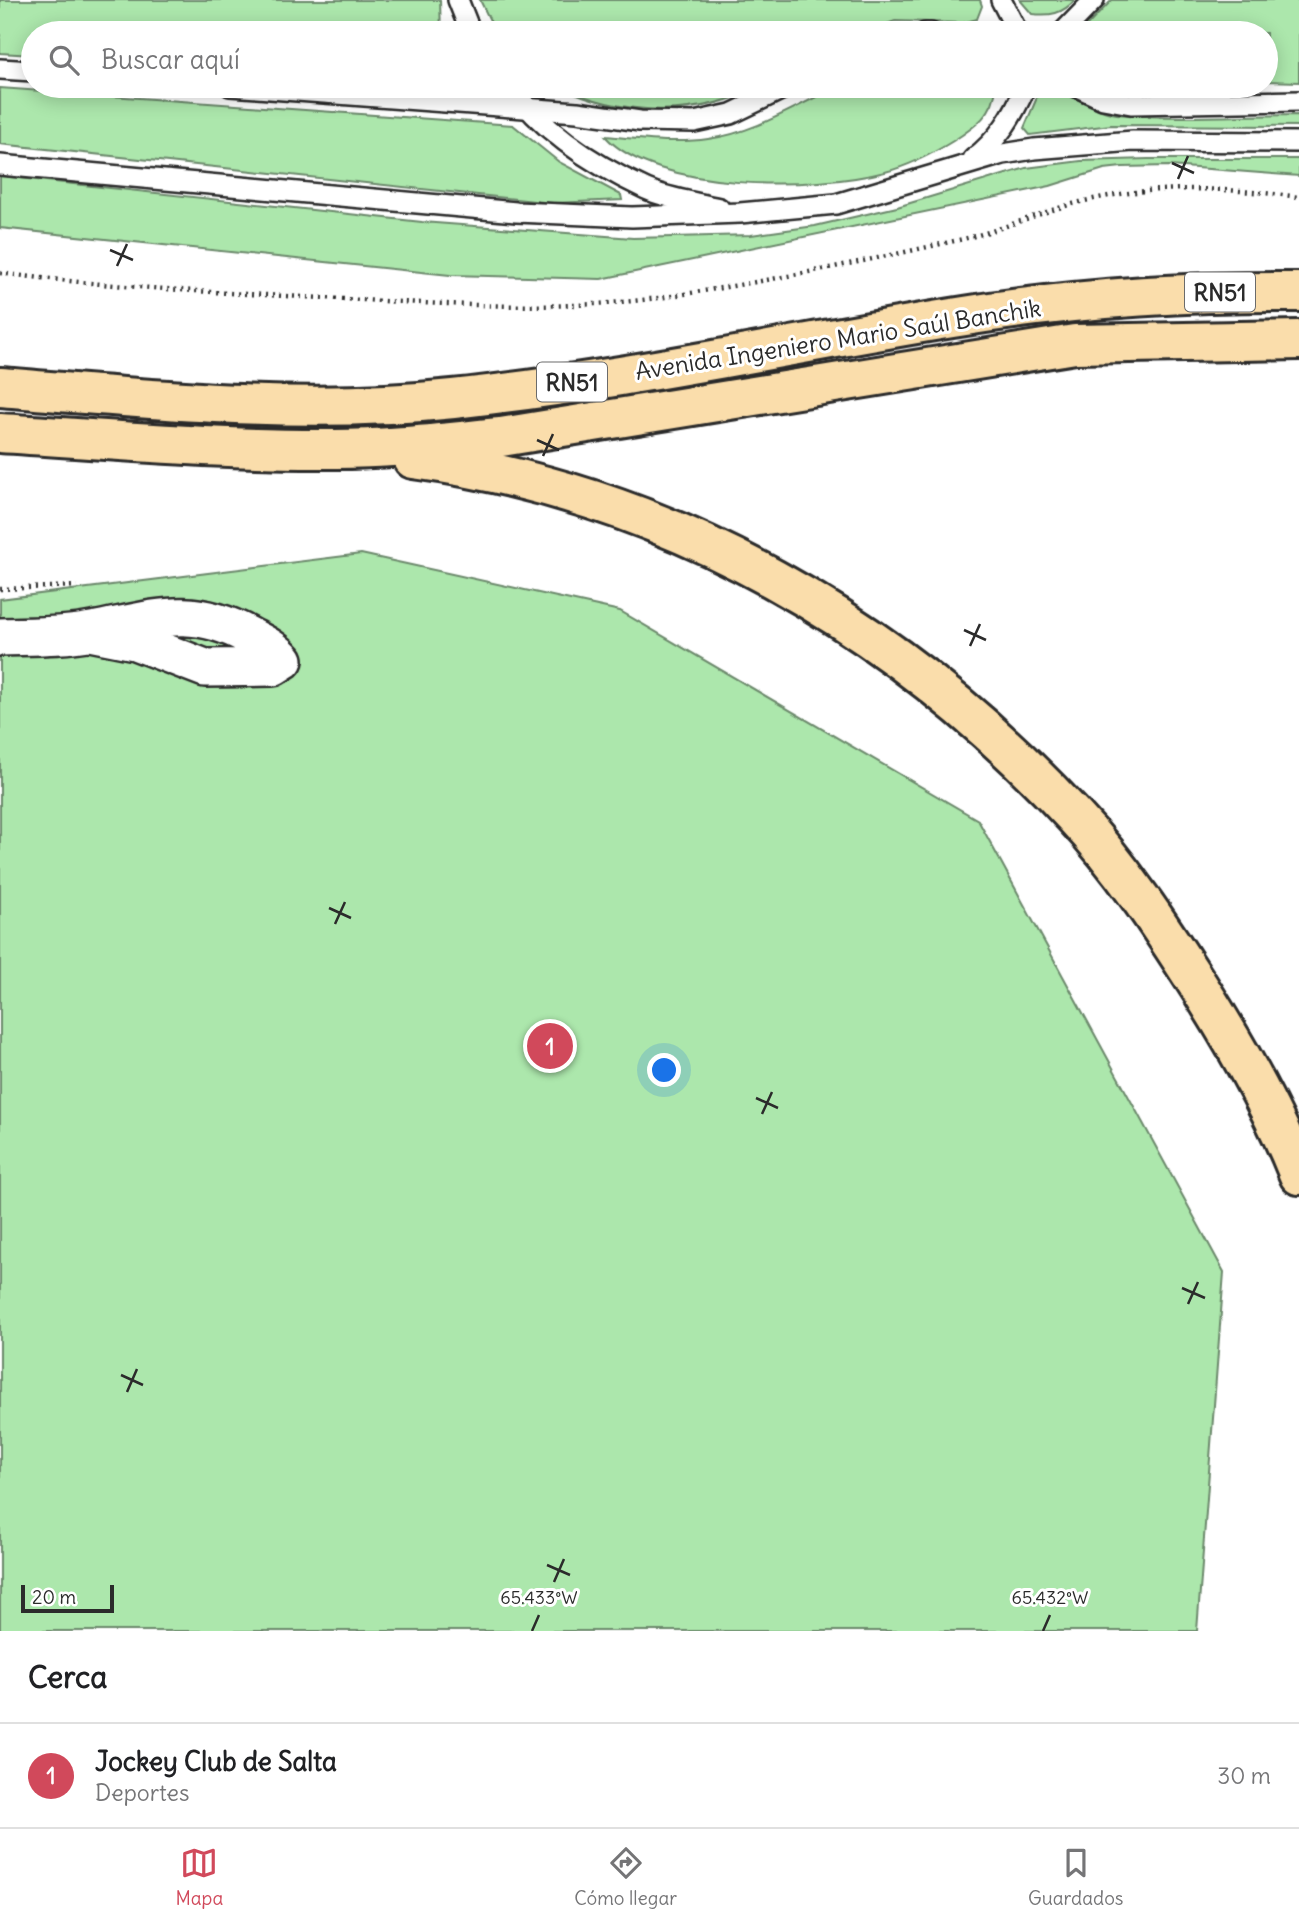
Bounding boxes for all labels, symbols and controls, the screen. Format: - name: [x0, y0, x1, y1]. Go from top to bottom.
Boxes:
- search box: [21, 21, 1278, 98]
- icon: search: [45, 41, 83, 79]
- text: Buscar aquí: [101, 43, 240, 76]
- road number: RN51: [1185, 272, 1255, 312]
- street label: Avenida Ingeniero Mario Saúl Banchik: [633, 292, 1043, 386]
- road number: RN51: [537, 362, 607, 402]
- pin: 1: [527, 1020, 573, 1072]
- your location: [647, 1053, 681, 1087]
- scale bar: [21, 1582, 114, 1614]
- text: 20 m: [32, 1585, 76, 1609]
- text: 65.433°W: [500, 1586, 578, 1609]
- text: 65.432°W: [1012, 1586, 1089, 1609]
- text: Cerca: [28, 1658, 107, 1696]
- text: Jockey Club de Salta: [95, 1745, 337, 1778]
- text: 1: [46, 1761, 56, 1790]
- text: 30 m: [1217, 1761, 1271, 1790]
- text: Deportes: [95, 1778, 189, 1807]
- tab: Mapa: [175, 1844, 223, 1910]
- tab: Cómo llegar: [574, 1844, 677, 1910]
- tab: Guardados: [1028, 1844, 1124, 1910]

